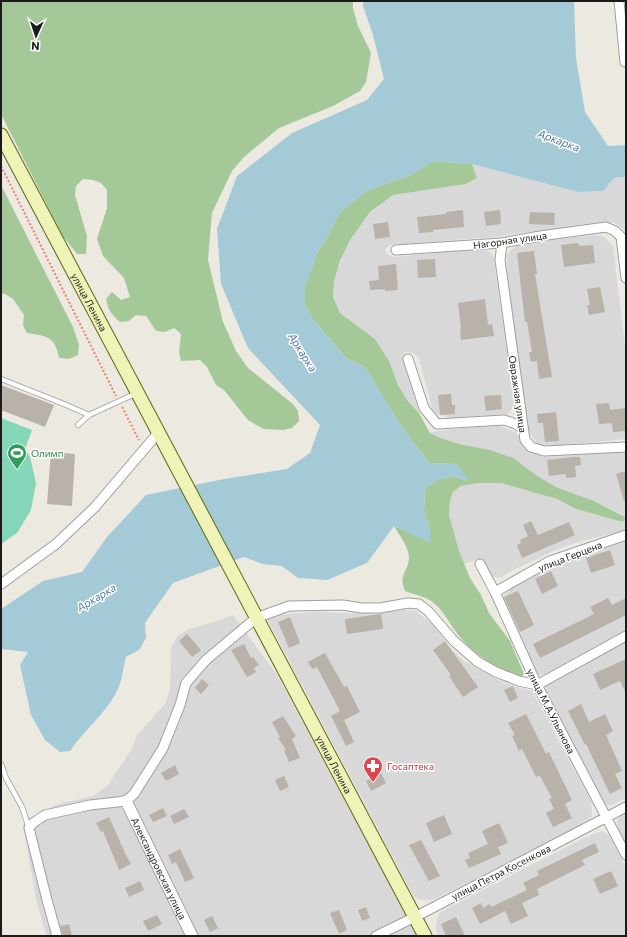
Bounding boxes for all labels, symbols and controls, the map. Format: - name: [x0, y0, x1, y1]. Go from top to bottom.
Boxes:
- north arrow: [16, 16, 56, 56]
- text: N: [31, 40, 40, 53]
- water label: Аркарка: [535, 126, 582, 154]
- street label: Нагорная улица: [472, 229, 548, 251]
- street label: улица Ленина: [69, 271, 110, 333]
- water label: Аркарка: [285, 329, 320, 374]
- street label: Овражная улица: [507, 355, 529, 433]
- sports icon: Олимп: [6, 442, 28, 470]
- place label: Олимп: [31, 447, 63, 459]
- street label: улица Герцена: [536, 538, 604, 574]
- water label: Аркарка: [73, 580, 118, 614]
- street label: улица М.А.Ульянова: [524, 666, 578, 756]
- street label: улица Ленина: [314, 733, 354, 796]
- pharmacy icon: Госаптека: [362, 755, 384, 783]
- place label: Госаптека: [387, 760, 434, 772]
- street label: Александровская улица: [129, 815, 189, 921]
- street label: улица Петра Косенкова: [449, 842, 553, 902]

